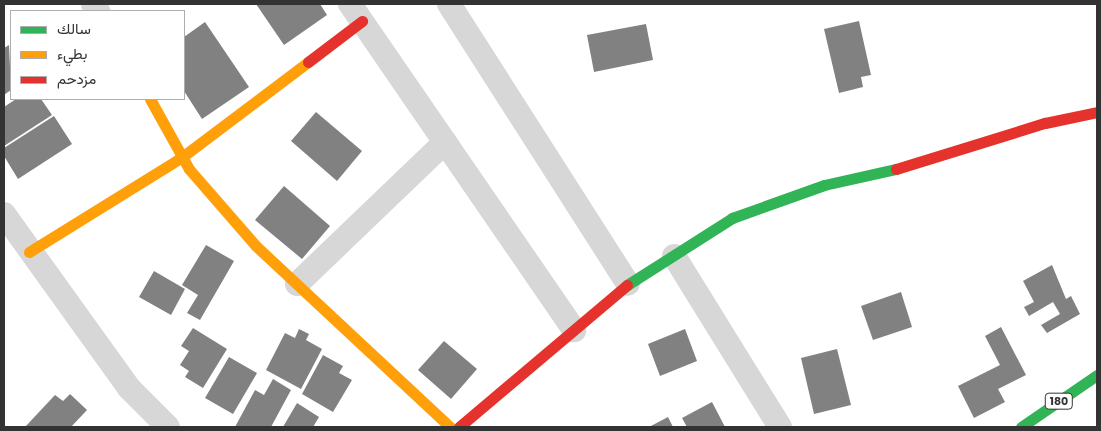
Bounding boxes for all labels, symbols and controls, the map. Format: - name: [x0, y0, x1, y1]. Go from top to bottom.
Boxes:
- legend: [10, 10, 185, 100]
- text: سالك: [57, 18, 91, 39]
- text: بطيء: [57, 43, 87, 64]
- text: مزدحم: [57, 68, 96, 89]
- road number: 180: [1044, 392, 1074, 410]

